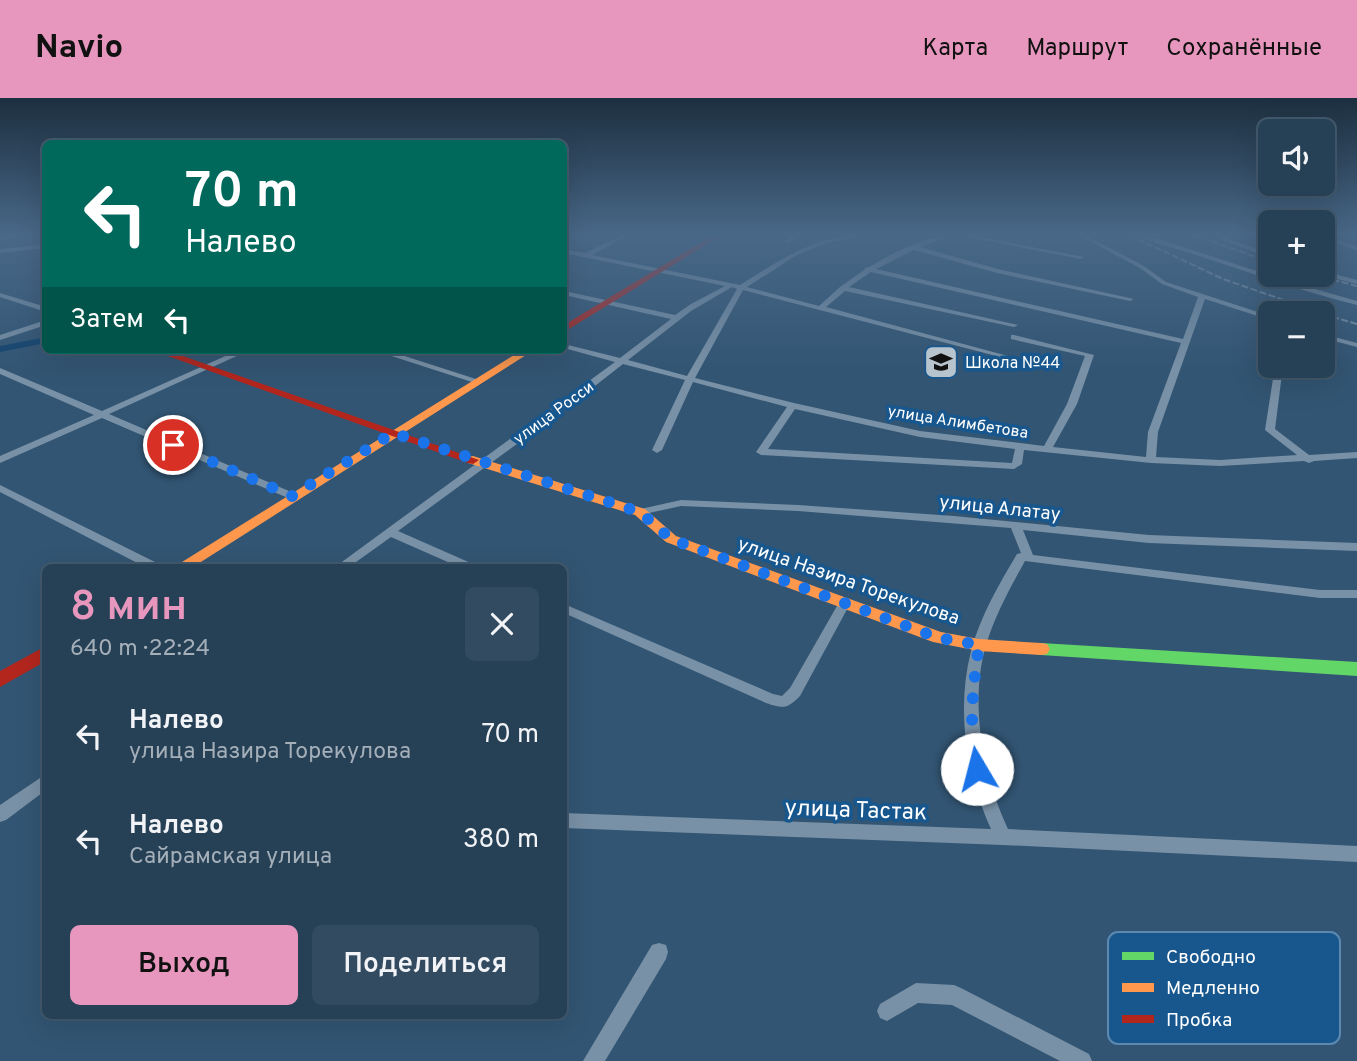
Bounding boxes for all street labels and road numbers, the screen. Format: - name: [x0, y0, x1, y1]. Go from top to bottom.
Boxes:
- street label: улица Росси: [510, 378, 598, 450]
- street label: улица Алимбетова: [886, 402, 1029, 444]
- street label: улица Алатау: [938, 491, 1062, 527]
- street label: улица Назира Торекулова: [734, 533, 962, 631]
- street label: улица Тастак: [784, 795, 928, 828]

